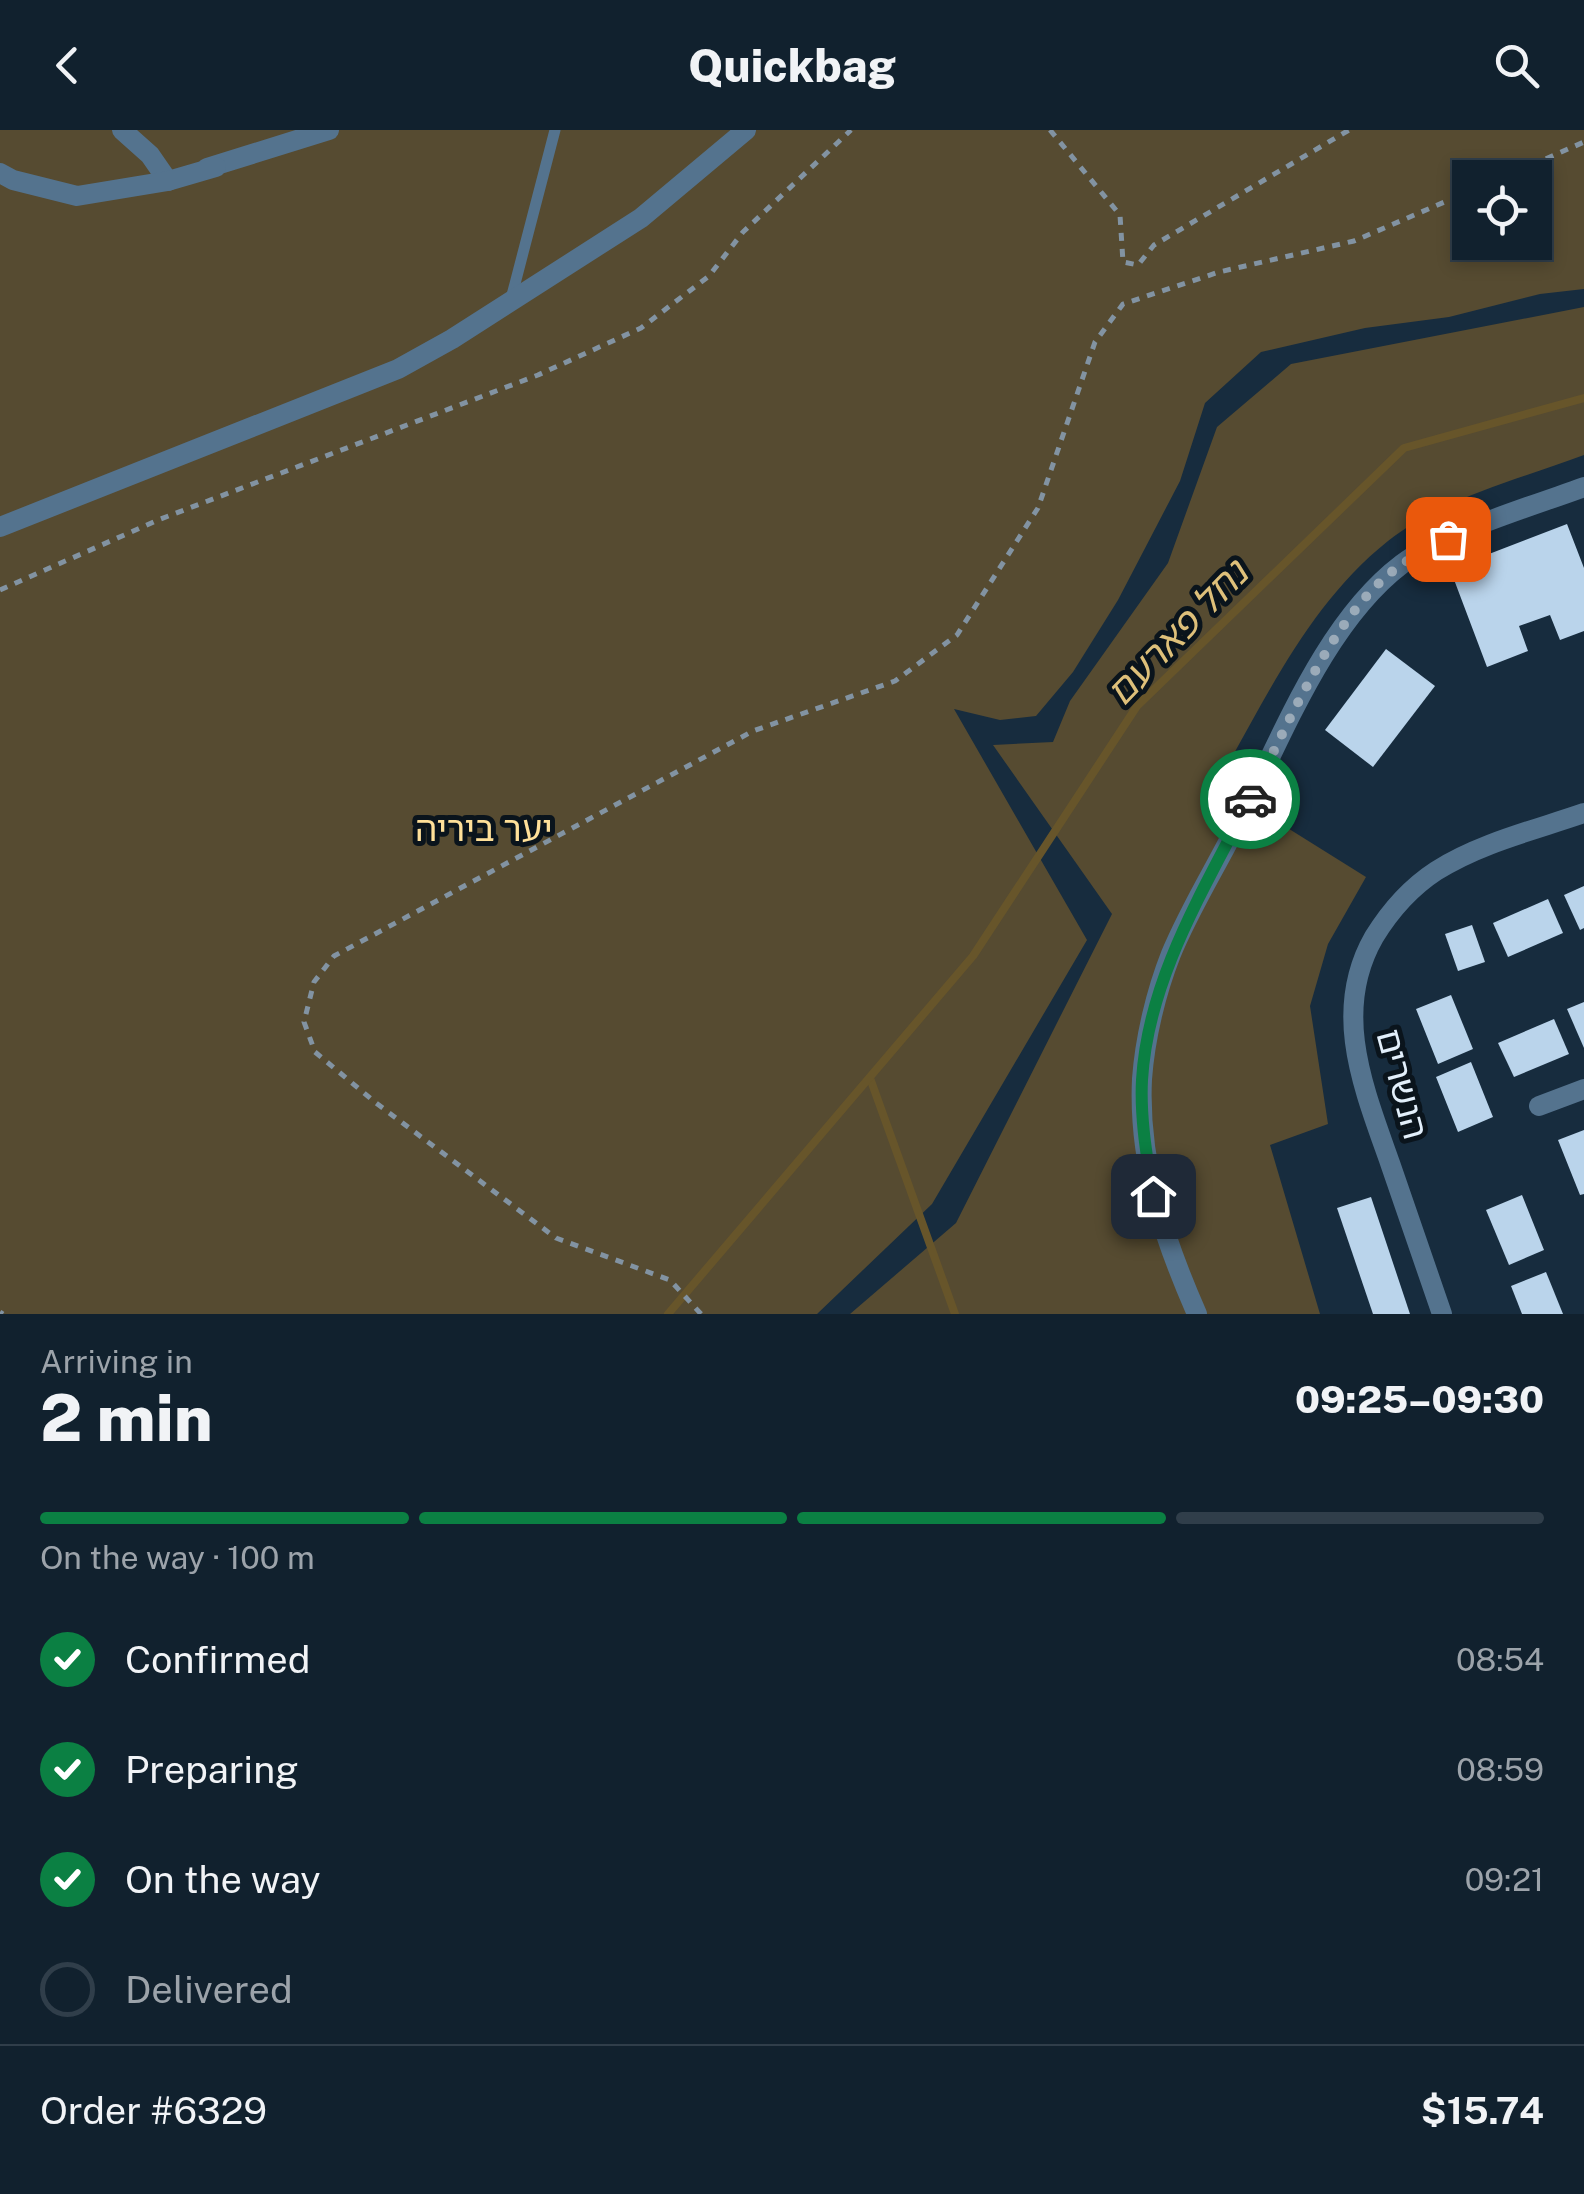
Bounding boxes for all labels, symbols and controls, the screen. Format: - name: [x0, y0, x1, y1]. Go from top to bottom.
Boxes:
- icon: back: [40, 38, 95, 93]
- icon: search: [1489, 38, 1544, 93]
- text: Quickbag: [688, 39, 896, 92]
- map controls: [1452, 160, 1552, 260]
- button: locate: [1452, 160, 1552, 260]
- pin: [1406, 497, 1491, 582]
- icon: bag: [1421, 512, 1476, 567]
- water label: נחל פארעם: [1097, 549, 1258, 714]
- courier: [1200, 749, 1300, 849]
- icon: car: [1223, 772, 1278, 827]
- park label: יער ביריה: [415, 808, 553, 849]
- street label: הנשרים: [1368, 1024, 1437, 1143]
- pin: [1111, 1154, 1196, 1239]
- icon: home: [1126, 1169, 1181, 1224]
- text: Arriving in: [40, 1343, 193, 1380]
- text: 09:25–09:30: [1295, 1377, 1544, 1422]
- text: 2 min: [40, 1379, 213, 1456]
- text: On the way · 100 m: [40, 1539, 315, 1576]
- icon: check: [40, 1632, 95, 1687]
- text: Confirmed: [125, 1637, 310, 1682]
- text: 08:54: [1456, 1641, 1544, 1678]
- icon: check: [40, 1742, 95, 1797]
- text: Preparing: [125, 1747, 299, 1792]
- text: 08:59: [1456, 1751, 1544, 1788]
- icon: check: [40, 1852, 95, 1907]
- text: On the way: [125, 1857, 321, 1902]
- text: 09:21: [1465, 1861, 1544, 1898]
- text: Delivered: [125, 1967, 293, 2012]
- text: Order #6329: [40, 2088, 267, 2133]
- text: $15.74: [1421, 2088, 1544, 2133]

